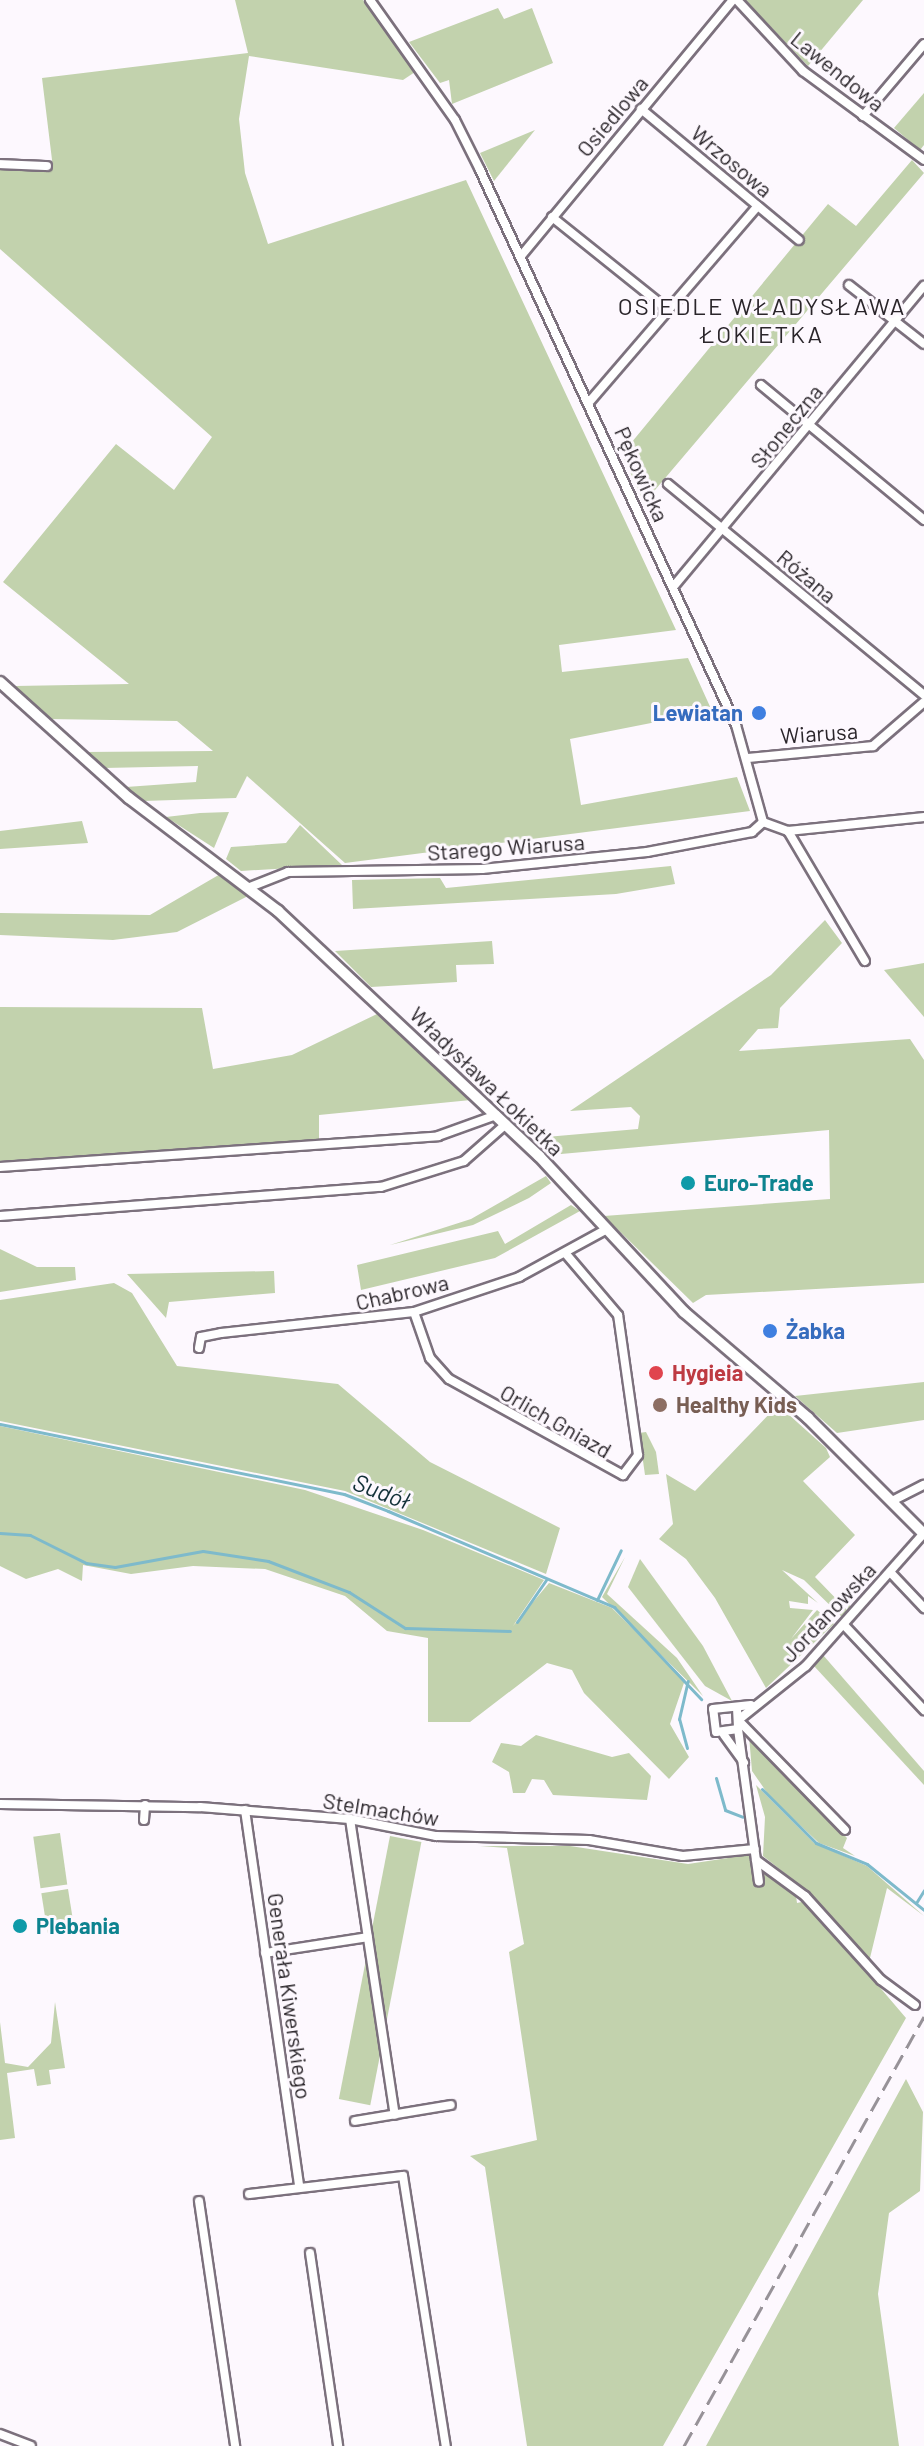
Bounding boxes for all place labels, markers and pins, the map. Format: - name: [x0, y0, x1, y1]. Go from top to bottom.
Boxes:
- place label: Lewiatan: [653, 700, 743, 726]
- marker: Lewiatan: [750, 704, 768, 722]
- place label: Euro-Trade: [704, 1170, 814, 1196]
- marker: Euro-Trade: [679, 1174, 697, 1192]
- place label: Żabka: [786, 1318, 845, 1344]
- marker: Żabka: [761, 1322, 779, 1340]
- place label: Hygieia: [672, 1360, 743, 1386]
- marker: Hygieia: [647, 1364, 665, 1382]
- place label: Healthy Kids: [676, 1392, 797, 1418]
- marker: Healthy Kids: [651, 1396, 669, 1414]
- place label: Plebania: [36, 1913, 120, 1939]
- marker: Plebania: [11, 1917, 29, 1935]

